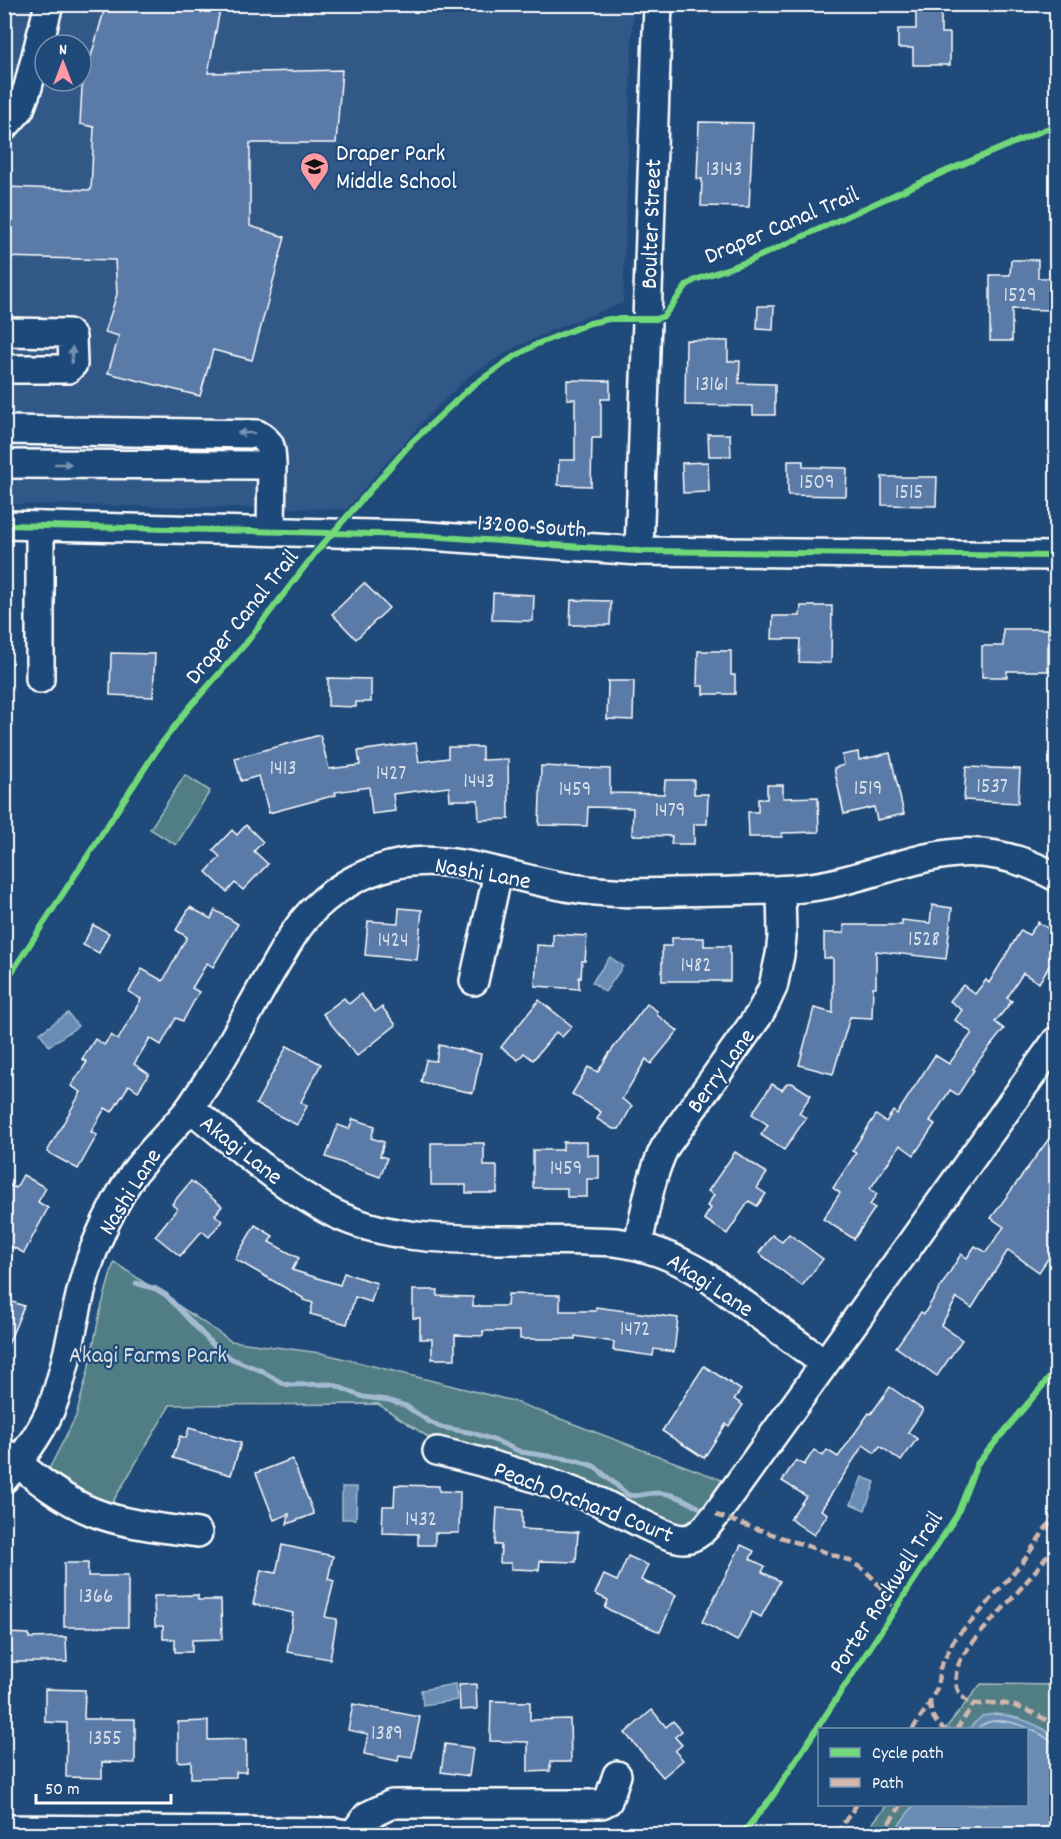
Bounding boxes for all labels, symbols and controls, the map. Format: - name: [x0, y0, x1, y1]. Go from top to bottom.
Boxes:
- north arrow: [33, 33, 93, 93]
- text: N: [59, 39, 67, 62]
- place label: Draper Park Middle School: [336, 138, 457, 200]
- school or university icon: Draper Park Middle School: [299, 150, 331, 192]
- house number: 13143: [706, 156, 742, 186]
- street label: Boulter Street: [634, 158, 672, 290]
- street label: Draper Canal Trail: [700, 179, 865, 275]
- house number: 1529: [1003, 282, 1037, 312]
- one-way arrow: [68, 345, 77, 364]
- house number: 13161: [695, 371, 729, 401]
- one-way arrow: [237, 429, 256, 438]
- one-way arrow: [53, 459, 72, 469]
- house number: 1509: [799, 469, 835, 499]
- house number: 1515: [895, 479, 923, 509]
- street label: 13200 South: [476, 507, 588, 549]
- street label: Draper Canal Trail: [178, 543, 309, 693]
- house number: 1413: [269, 755, 297, 785]
- house number: 1427: [376, 760, 406, 790]
- house number: 1443: [463, 768, 495, 798]
- house number: 1537: [976, 773, 1008, 803]
- house number: 1519: [854, 775, 882, 805]
- house number: 1459: [559, 776, 591, 806]
- house number: 1479: [655, 797, 685, 827]
- street label: Nashi Lane: [432, 850, 533, 900]
- house number: 1528: [908, 926, 940, 956]
- house number: 1424: [377, 927, 409, 957]
- house number: 1482: [681, 952, 711, 982]
- street label: Berry Lane: [680, 1022, 765, 1121]
- street label: Akagi Lane: [191, 1108, 289, 1195]
- street label: Nashi Lane: [91, 1143, 172, 1243]
- house number: 1459: [550, 1155, 582, 1185]
- street label: Akagi Lane: [659, 1246, 759, 1327]
- house number: 1472: [620, 1316, 650, 1346]
- park label: Akagi Farms Park: [69, 1340, 227, 1374]
- street label: Peach Orchard Court: [488, 1454, 678, 1554]
- street label: Porter Rockwell Trail: [822, 1505, 953, 1682]
- house number: 1432: [405, 1506, 437, 1536]
- house number: 1366: [79, 1583, 113, 1613]
- house number: 1389: [371, 1720, 403, 1750]
- house number: 1355: [88, 1725, 122, 1755]
- legend: [818, 1728, 1028, 1806]
- text: Cycle path: [872, 1742, 943, 1767]
- scale bar: [36, 1767, 171, 1805]
- text: Path: [872, 1772, 904, 1797]
- text: 50 m: [45, 1778, 80, 1803]

